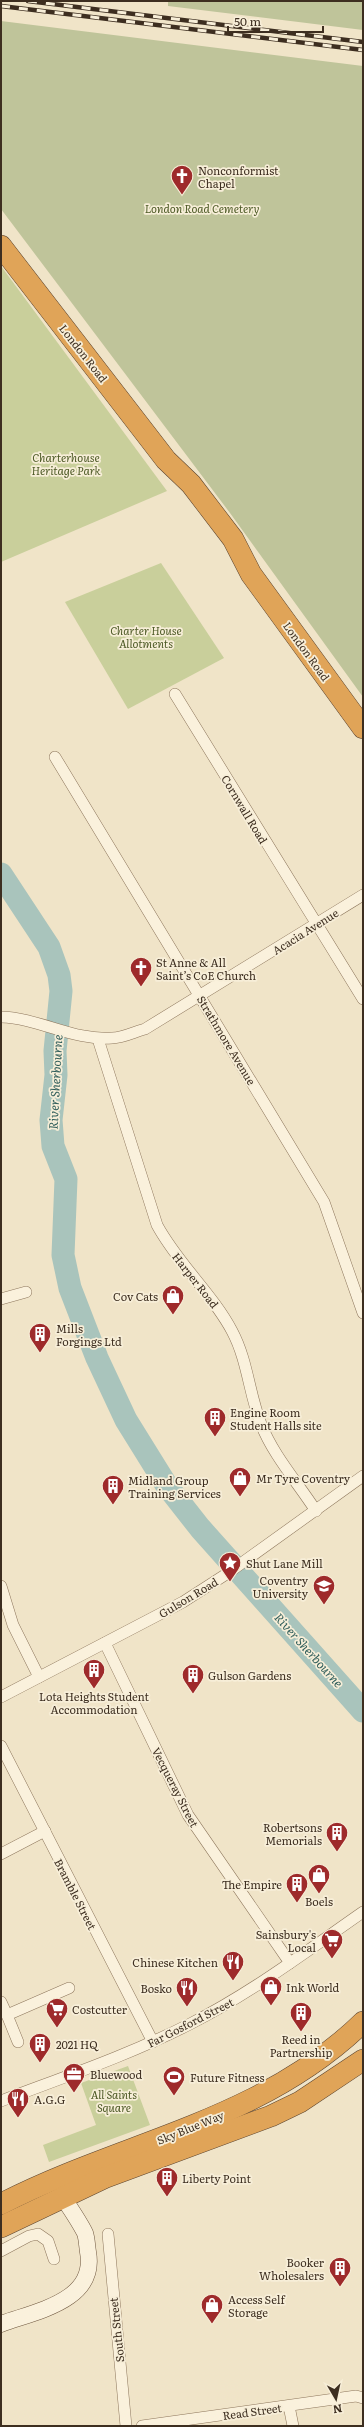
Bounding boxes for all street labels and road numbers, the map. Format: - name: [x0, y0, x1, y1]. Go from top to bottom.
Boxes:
- street label: London Road: [56, 321, 112, 386]
- street label: London Road: [280, 618, 334, 684]
- street label: Cornwall Road: [218, 772, 272, 847]
- street label: Acacia Avenue: [269, 904, 341, 958]
- street label: Strathmore Avenue: [194, 992, 260, 1088]
- street label: Harper Road: [169, 1249, 223, 1311]
- street label: Gulson Road: [155, 1573, 221, 1621]
- street label: Vecqueray Street: [149, 1744, 203, 1830]
- street label: Bramble Street: [51, 1856, 101, 1933]
- street label: Far Gosford Street: [144, 1993, 236, 2051]
- street label: Sky Blue Way: [154, 2106, 226, 2148]
- street label: South Street: [105, 2296, 127, 2363]
- street label: Read Street: [221, 2399, 283, 2423]

